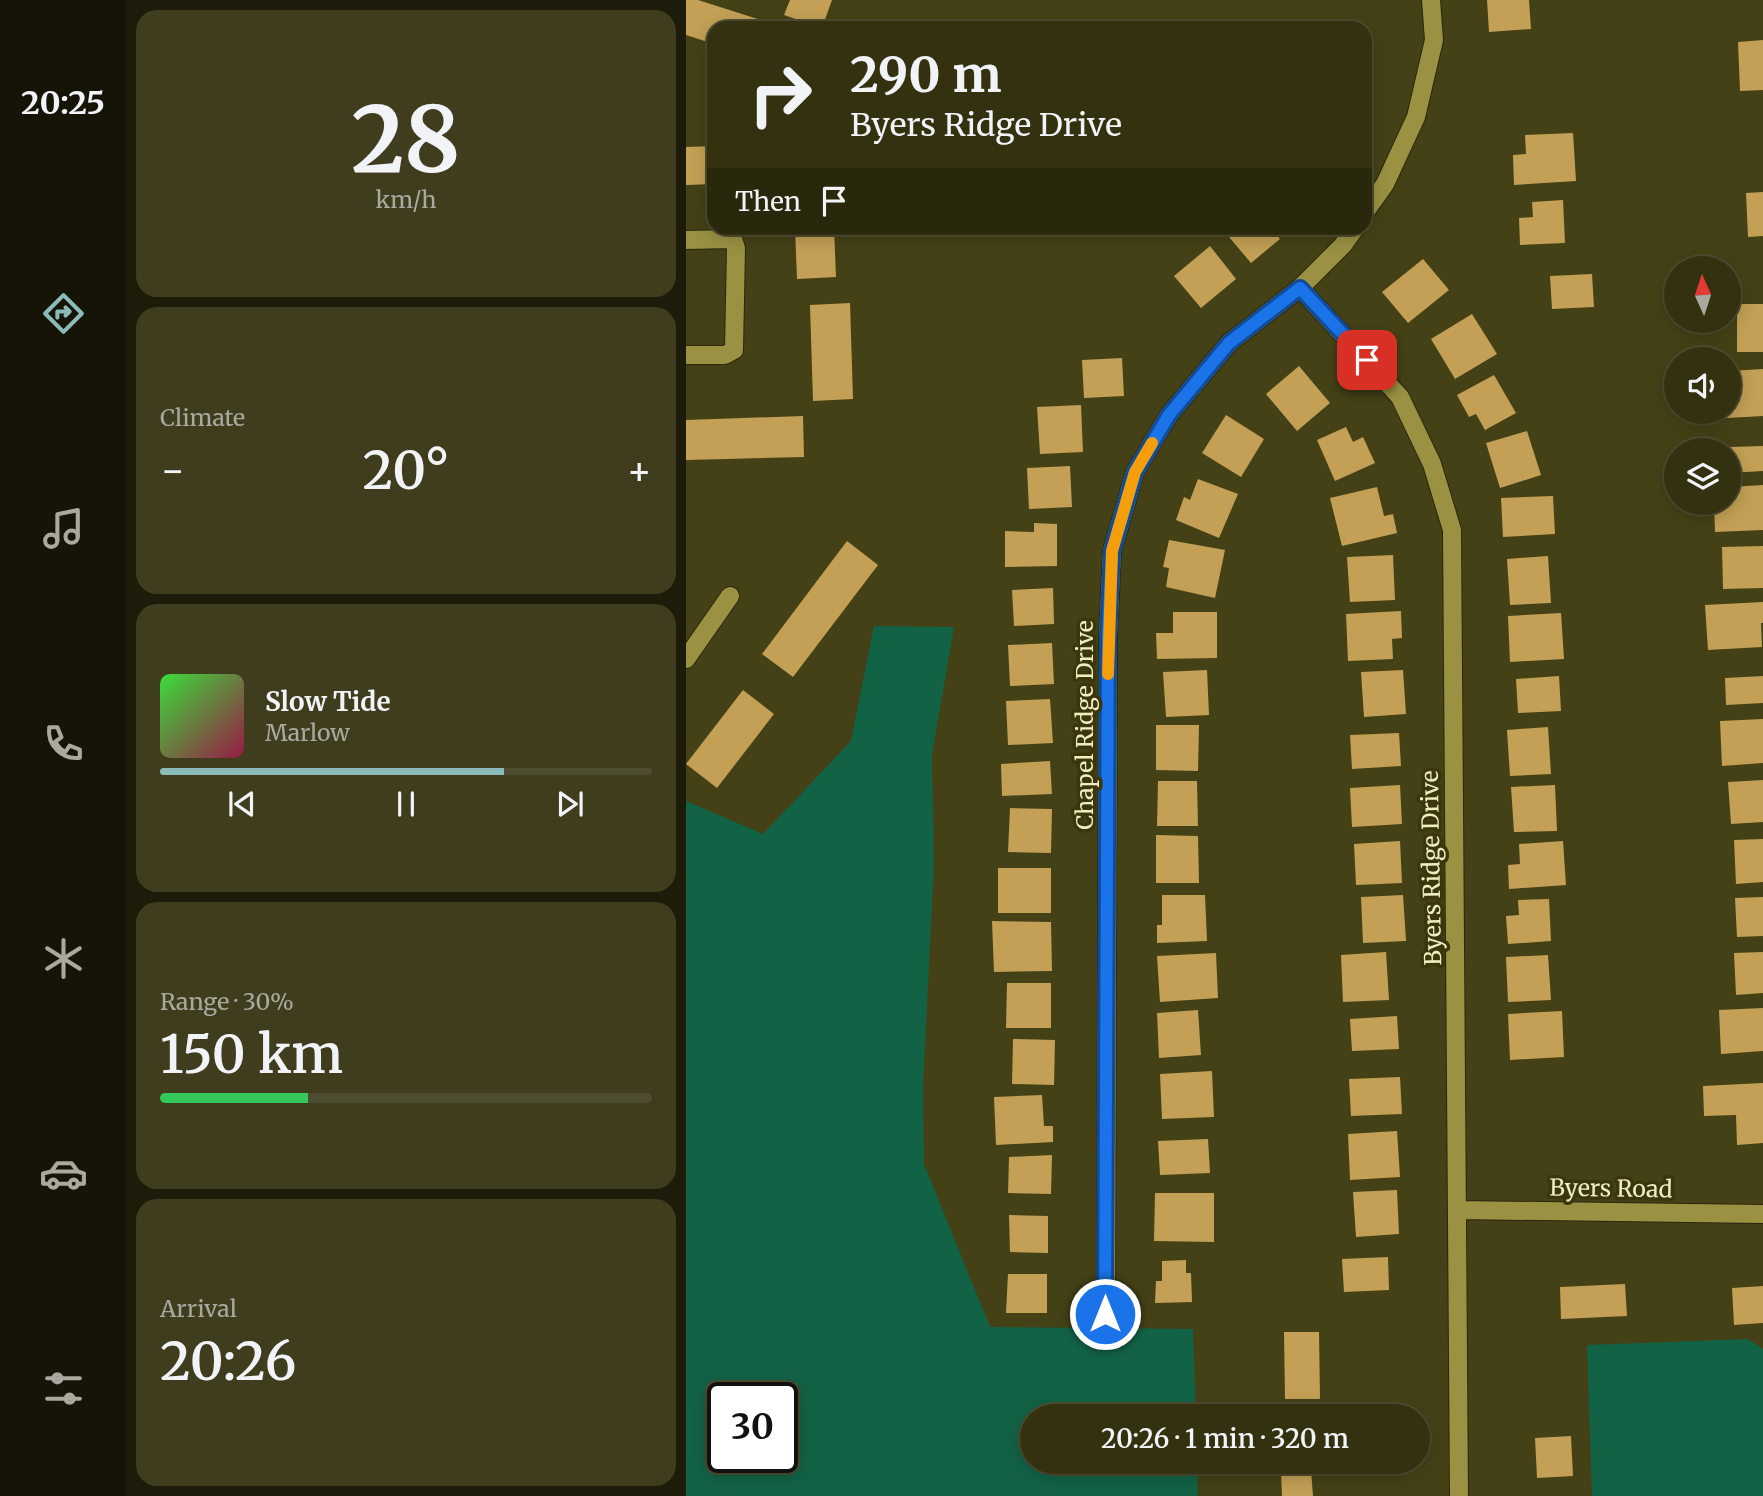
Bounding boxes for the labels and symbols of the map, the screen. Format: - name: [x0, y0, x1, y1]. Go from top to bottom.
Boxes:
- north arrow: [1664, 256, 1741, 332]
- pin: [1337, 330, 1397, 390]
- street label: Chapel Ridge Drive: [1070, 620, 1099, 830]
- street label: Byers Ridge Drive: [1415, 770, 1447, 966]
- street label: Byers Road: [1549, 1172, 1673, 1204]
- position arrow: [1068, 1277, 1142, 1351]
- speed limit sign: 30: [707, 1382, 798, 1473]

